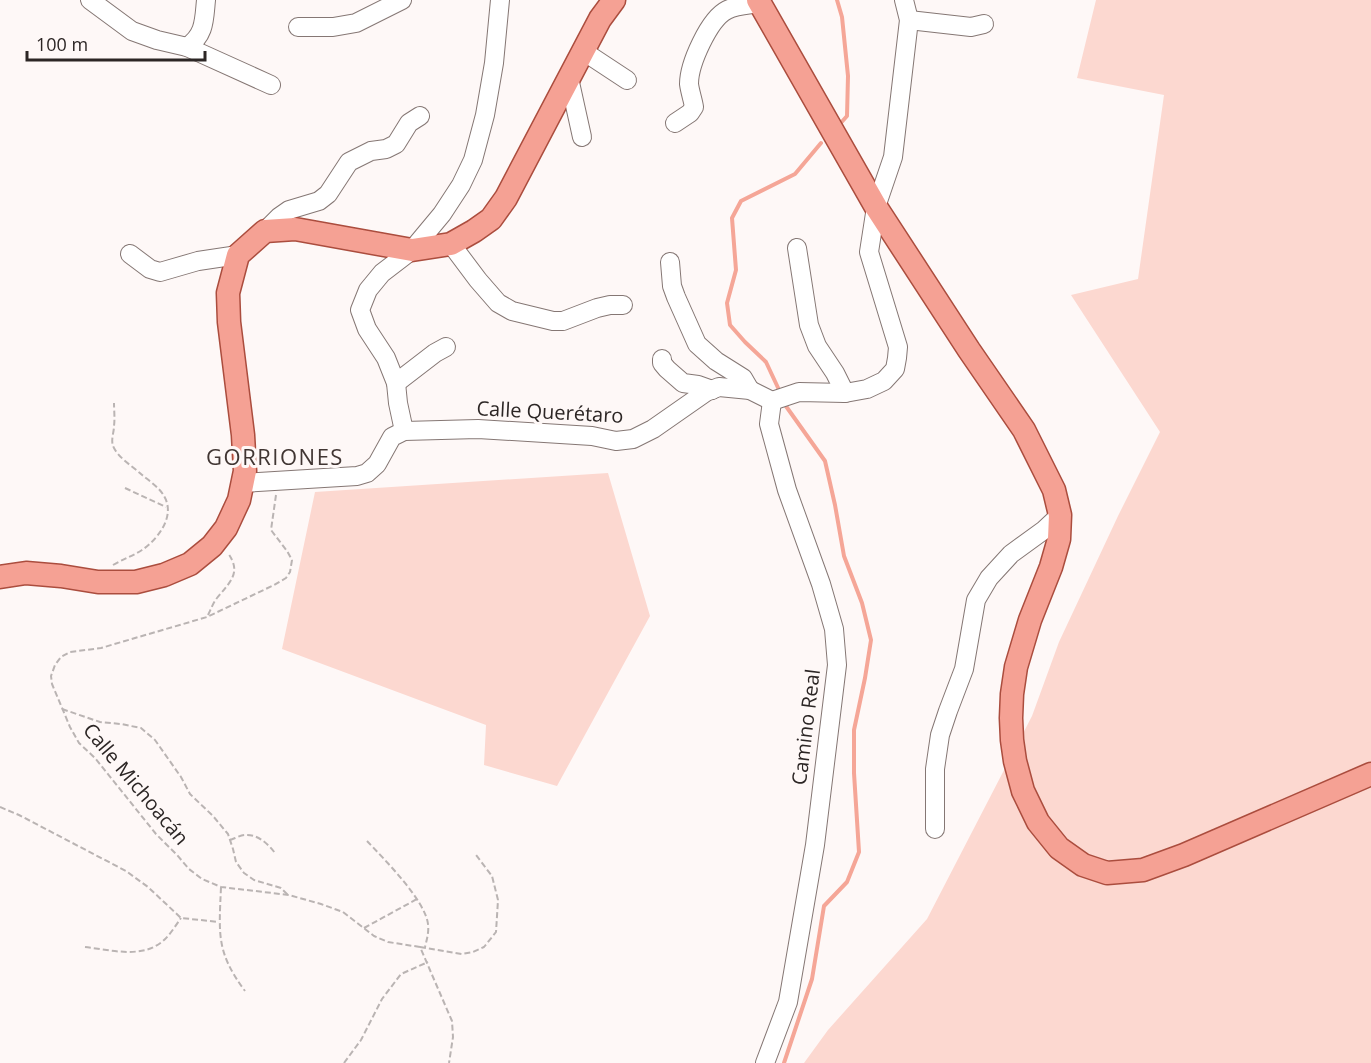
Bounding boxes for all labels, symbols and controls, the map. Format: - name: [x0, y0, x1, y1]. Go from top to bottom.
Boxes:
- scale bar: [27, 24, 206, 62]
- text: 100 m: [36, 32, 88, 56]
- street label: Calle Querétaro: [476, 394, 624, 429]
- district label: GORRIONES: [206, 441, 344, 471]
- street label: Camino Real: [785, 667, 826, 786]
- street label: Calle Michoacán: [77, 717, 195, 850]

